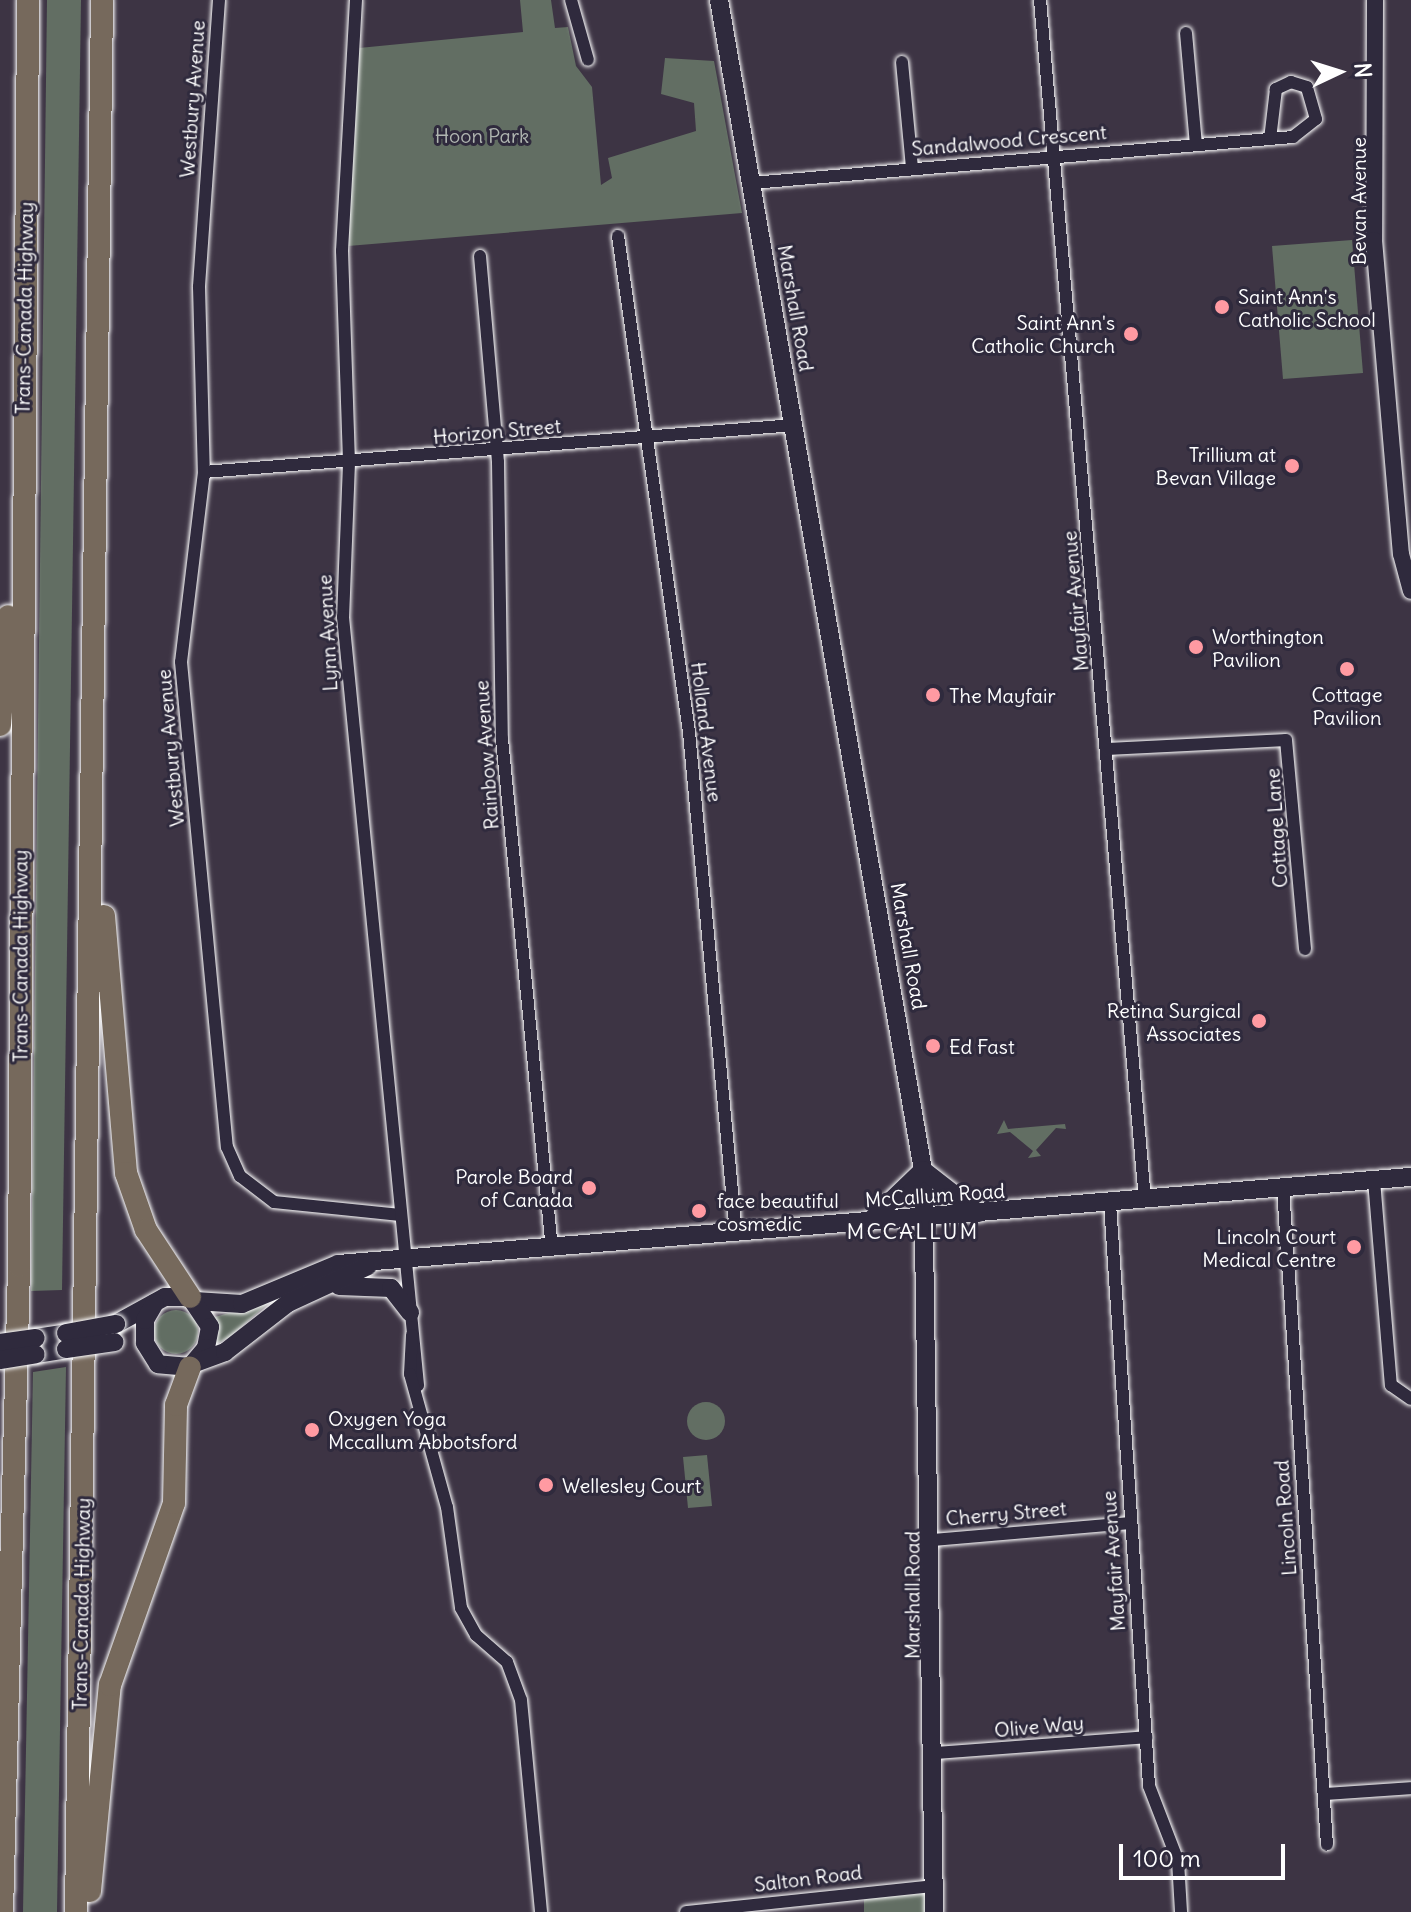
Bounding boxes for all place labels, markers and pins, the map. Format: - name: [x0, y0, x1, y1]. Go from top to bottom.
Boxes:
- place label: Saint Ann's Catholic School: [1238, 284, 1376, 331]
- marker: Saint Ann's Catholic School: [1213, 298, 1231, 316]
- place label: Saint Ann's Catholic Church: [971, 310, 1115, 357]
- marker: Saint Ann's Catholic Church: [1122, 325, 1140, 343]
- place label: Trillium at Bevan Village: [1156, 442, 1276, 489]
- marker: Trillium at Bevan Village: [1283, 457, 1301, 475]
- place label: Worthington Pavilion: [1212, 624, 1324, 671]
- marker: Worthington Pavilion: [1187, 638, 1205, 656]
- marker: Cottage Pavilion: [1338, 660, 1356, 678]
- place label: Cottage Pavilion: [1312, 682, 1382, 729]
- place label: The Mayfair: [949, 683, 1056, 707]
- marker: The Mayfair: [924, 686, 942, 704]
- place label: Retina Surgical Associates: [1107, 998, 1241, 1045]
- marker: Retina Surgical Associates: [1248, 1010, 1270, 1032]
- place label: Ed Fast: [949, 1034, 1015, 1058]
- marker: Ed Fast: [924, 1037, 942, 1055]
- place label: Parole Board of Canada: [455, 1164, 573, 1211]
- marker: Parole Board of Canada: [580, 1179, 598, 1197]
- place label: face beautiful cosmedic: [717, 1188, 839, 1235]
- marker: face beautiful cosmedic: [688, 1200, 710, 1222]
- place label: Lincoln Court Medical Centre: [1202, 1224, 1336, 1271]
- marker: Lincoln Court Medical Centre: [1343, 1236, 1365, 1258]
- place label: Oxygen Yoga Mccallum Abbotsford: [328, 1406, 518, 1453]
- marker: Oxygen Yoga Mccallum Abbotsford: [303, 1421, 321, 1439]
- place label: Wellesley Court: [562, 1473, 701, 1497]
- marker: Wellesley Court: [537, 1476, 555, 1494]

